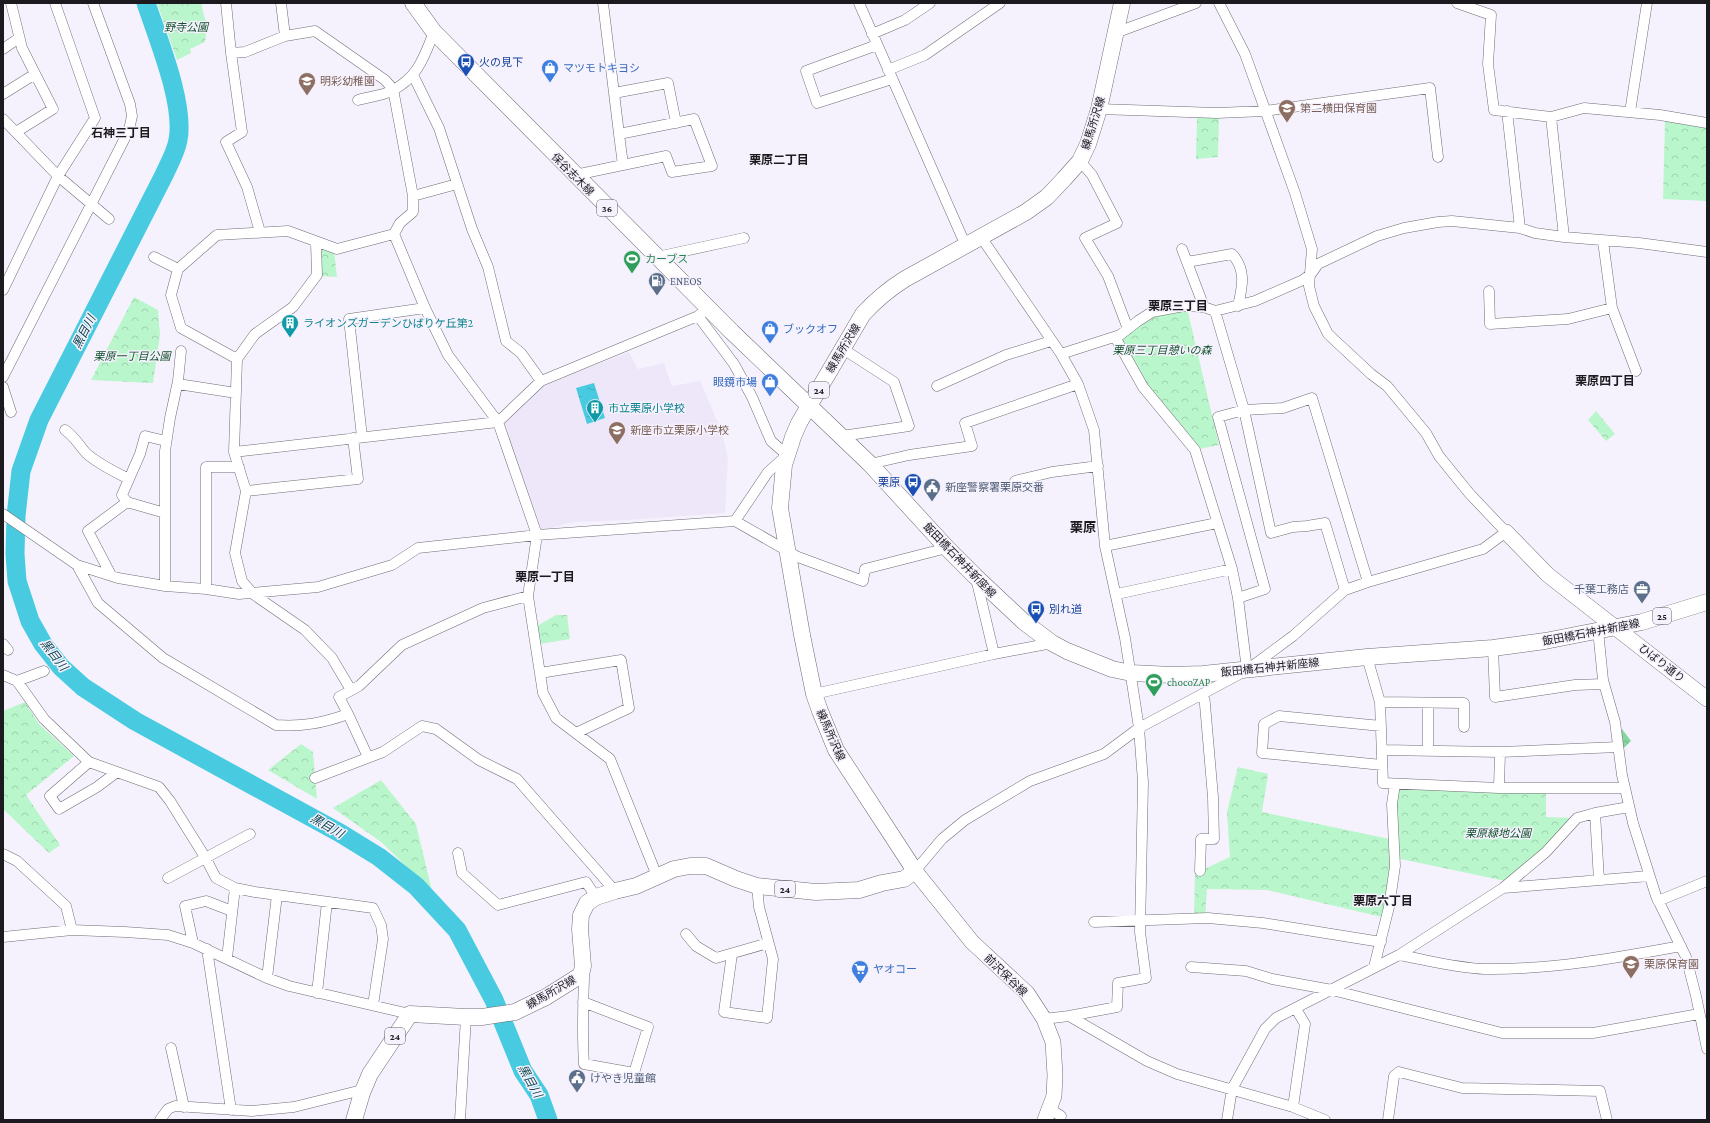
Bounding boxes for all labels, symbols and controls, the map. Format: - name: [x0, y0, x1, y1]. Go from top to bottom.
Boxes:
- park label: 野寺公園: [164, 21, 210, 33]
- bus stop icon: 火の見下: [456, 52, 476, 77]
- place label: 火の見下: [479, 56, 523, 68]
- shop icon: マツモトキヨシ: [540, 58, 560, 83]
- place label: マツモトキヨシ: [563, 62, 640, 74]
- school or university icon: 明彩幼稚園: [297, 71, 317, 96]
- place label: 明彩幼稚園: [320, 75, 375, 87]
- street label: 練馬所沢線: [1079, 95, 1107, 151]
- school or university icon: 第二横田保育園: [1277, 98, 1297, 123]
- place label: 第二横田保育園: [1300, 102, 1377, 114]
- district label: 石神三丁目: [91, 126, 151, 140]
- street label: 保谷志木線: [549, 150, 597, 198]
- district label: 栗原二丁目: [749, 153, 809, 167]
- road number: 36: [597, 200, 617, 216]
- sports icon: カーブス: [622, 249, 642, 274]
- place label: カーブス: [645, 253, 688, 265]
- fuel station icon: ENEOS: [647, 271, 667, 296]
- place label: ENEOS: [670, 275, 702, 287]
- district label: 栗原三丁目: [1148, 299, 1208, 313]
- water label: 黒目川: [70, 311, 99, 351]
- building icon: ライオンズガーデンひばりケ丘第2: [280, 313, 300, 338]
- place label: ライオンズガーデンひばりケ丘第2: [303, 317, 473, 329]
- shop icon: ブックオフ: [760, 319, 780, 344]
- street label: 練馬所沢線: [824, 321, 862, 375]
- place label: ブックオフ: [783, 323, 838, 335]
- park label: 栗原三丁目憩いの森: [1113, 344, 1212, 356]
- park label: 栗原一丁目公園: [94, 350, 172, 362]
- shop icon: 眼鏡市場: [760, 372, 780, 397]
- district label: 栗原四丁目: [1575, 374, 1635, 388]
- place label: 眼鏡市場: [713, 376, 757, 388]
- road number: 24: [809, 382, 829, 398]
- building icon: 市立栗原小学校: [585, 398, 605, 423]
- place label: 市立栗原小学校: [608, 402, 685, 414]
- school or university icon: 新座市立栗原小学校: [607, 420, 627, 445]
- place label: 新座市立栗原小学校: [630, 424, 729, 436]
- bus stop icon: 栗原: [903, 472, 923, 497]
- place label: 栗原: [878, 476, 900, 488]
- public building icon: 新座警察署栗原交番: [922, 477, 942, 502]
- place label: 新座警察署栗原交番: [945, 481, 1044, 493]
- street label: 飯田橋石神井新座線: [921, 520, 999, 600]
- district label: 栗原: [1070, 520, 1096, 535]
- district label: 栗原一丁目: [515, 570, 575, 584]
- office icon: 千葉工務店: [1632, 579, 1652, 604]
- place label: 千葉工務店: [1574, 583, 1629, 595]
- bus stop icon: 別れ道: [1026, 599, 1046, 624]
- place label: 別れ道: [1049, 603, 1082, 615]
- road number: 25: [1653, 608, 1671, 624]
- street label: 飯田橋石神井新座線: [1541, 617, 1641, 647]
- water label: 黒目川: [37, 637, 72, 675]
- street label: ひばり通り: [1637, 641, 1687, 685]
- street label: 飯田橋石神井新座線: [1220, 656, 1320, 678]
- sports icon: chocoZAP: [1144, 672, 1164, 697]
- place label: chocoZAP: [1167, 676, 1211, 688]
- street label: 練馬所沢線: [814, 707, 848, 763]
- water label: 黒目川: [308, 811, 348, 842]
- park label: 栗原緑地公園: [1465, 827, 1533, 839]
- road number: 24: [775, 881, 795, 897]
- district label: 栗原六丁目: [1353, 894, 1413, 908]
- street label: 前沢保谷線: [982, 952, 1030, 998]
- school or university icon: 栗原保育園: [1621, 954, 1641, 979]
- place label: 栗原保育園: [1644, 958, 1699, 970]
- supermarket icon: ヤオコー: [850, 959, 870, 984]
- place label: ヤオコー: [873, 963, 917, 975]
- street label: 練馬所沢線: [524, 973, 578, 1011]
- road number: 24: [385, 1028, 405, 1044]
- water label: 黒目川: [515, 1062, 546, 1102]
- public building icon: けやき児童館: [567, 1068, 587, 1093]
- place label: けやき児童館: [590, 1072, 656, 1084]

